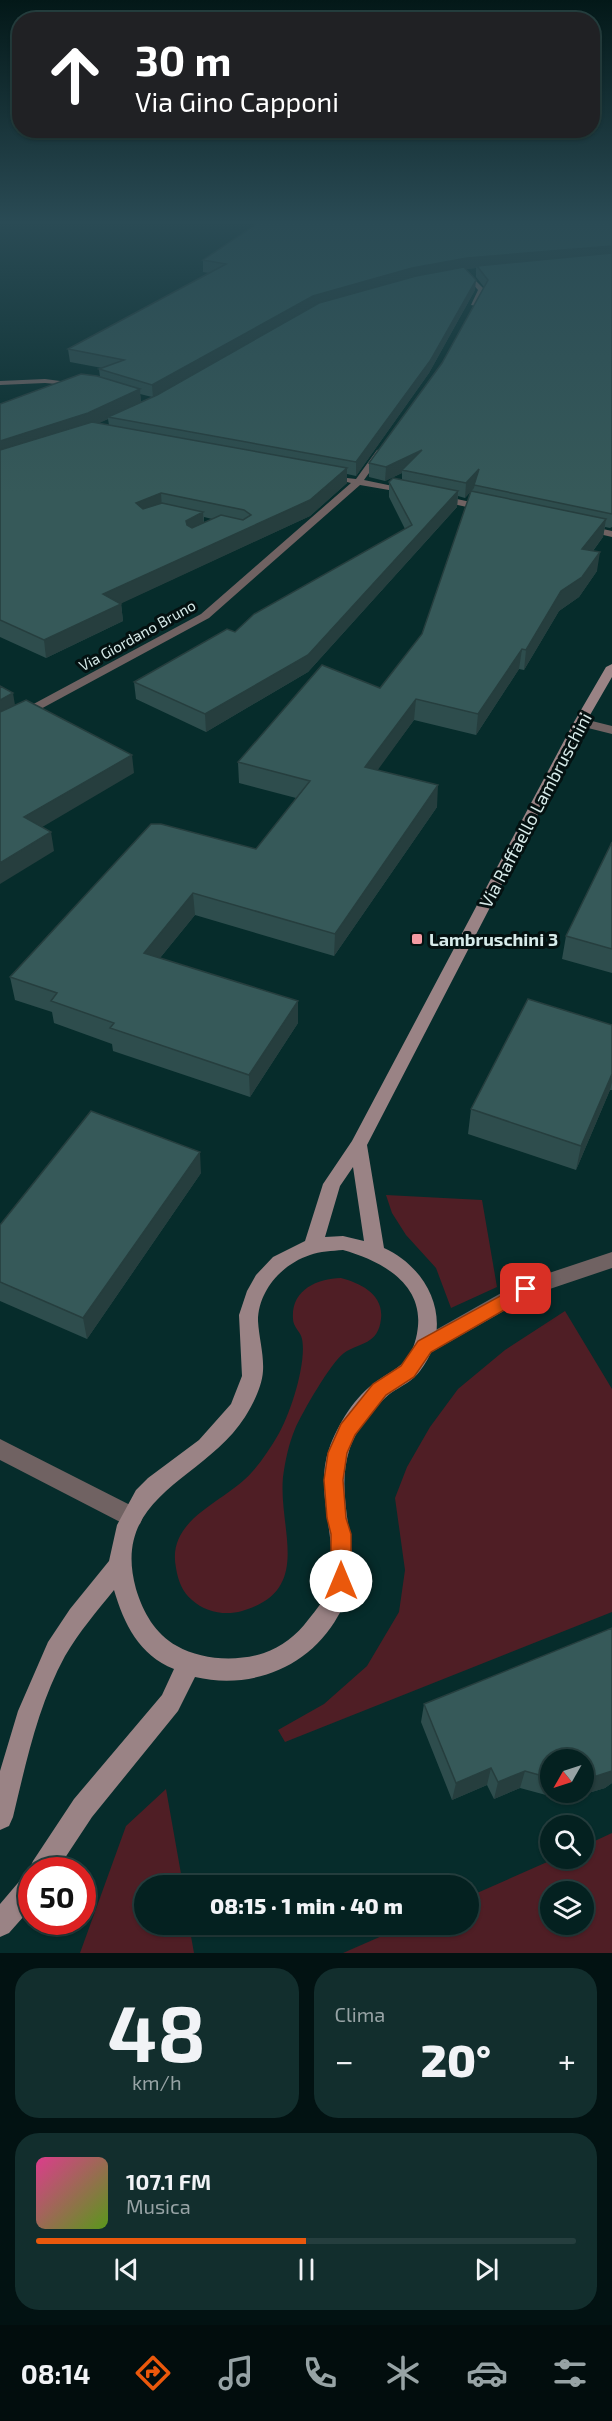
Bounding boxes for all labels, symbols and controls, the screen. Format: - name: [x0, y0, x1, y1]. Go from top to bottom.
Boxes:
- text: 30 m: [135, 34, 231, 84]
- icon: ahead: [36, 36, 114, 114]
- text: Via Gino Capponi: [135, 85, 339, 117]
- street label: Via Giordano Bruno: [76, 595, 198, 675]
- street label: Via Raffaello Lambruschini: [474, 709, 596, 911]
- place label: Lambruschini 3: [429, 928, 558, 950]
- marker: Lambruschini 3: [410, 932, 424, 946]
- pin: [500, 1263, 551, 1314]
- icon: arrive: [509, 1272, 542, 1305]
- position arrow: [309, 1549, 373, 1613]
- north arrow: [540, 1749, 594, 1803]
- map controls: [540, 1749, 594, 1935]
- button: search: [540, 1815, 594, 1869]
- speed limit sign: 50: [18, 1857, 96, 1935]
- button: layers: [540, 1881, 594, 1935]
- text: 08:15 · 1 min · 40 m: [210, 1892, 403, 1918]
- text: 48: [108, 1984, 206, 2078]
- text: Clima: [335, 2002, 385, 2026]
- text: 20°: [420, 2032, 491, 2086]
- text: −: [335, 2040, 354, 2080]
- text: +: [558, 2040, 576, 2080]
- text: km/h: [132, 2070, 182, 2094]
- text: 107.1 FM: [126, 2168, 211, 2194]
- text: Musica: [126, 2194, 191, 2218]
- icon: previous: [110, 2253, 143, 2286]
- icon: pause: [290, 2253, 323, 2286]
- icon: next: [470, 2253, 503, 2286]
- icon: directions: [132, 2352, 174, 2394]
- icon: music: [215, 2352, 257, 2394]
- icon: phone: [299, 2352, 341, 2394]
- icon: climate: [382, 2352, 424, 2394]
- icon: car: [466, 2352, 508, 2394]
- icon: filters: [549, 2352, 591, 2394]
- text: 08:14: [21, 2357, 90, 2389]

